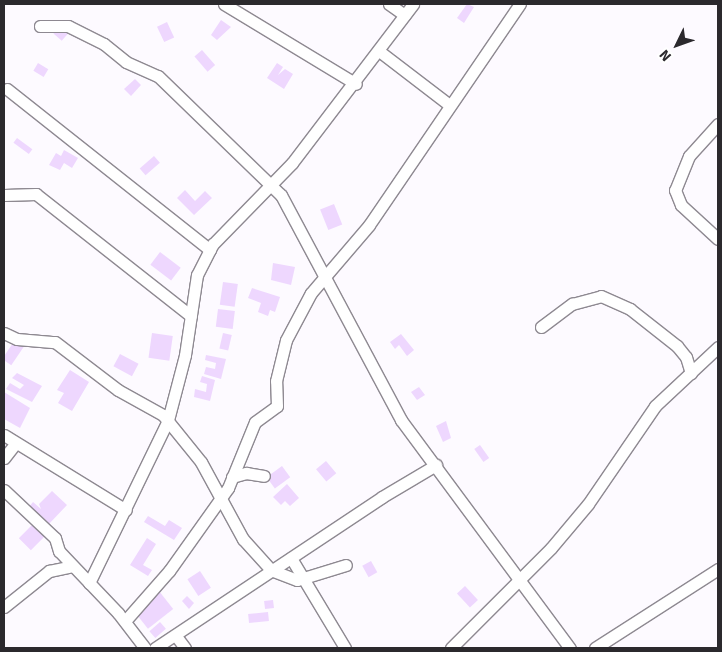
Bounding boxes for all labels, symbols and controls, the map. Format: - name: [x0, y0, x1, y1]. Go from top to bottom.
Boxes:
- north arrow: [652, 20, 702, 70]
- text: N: [656, 46, 675, 65]

